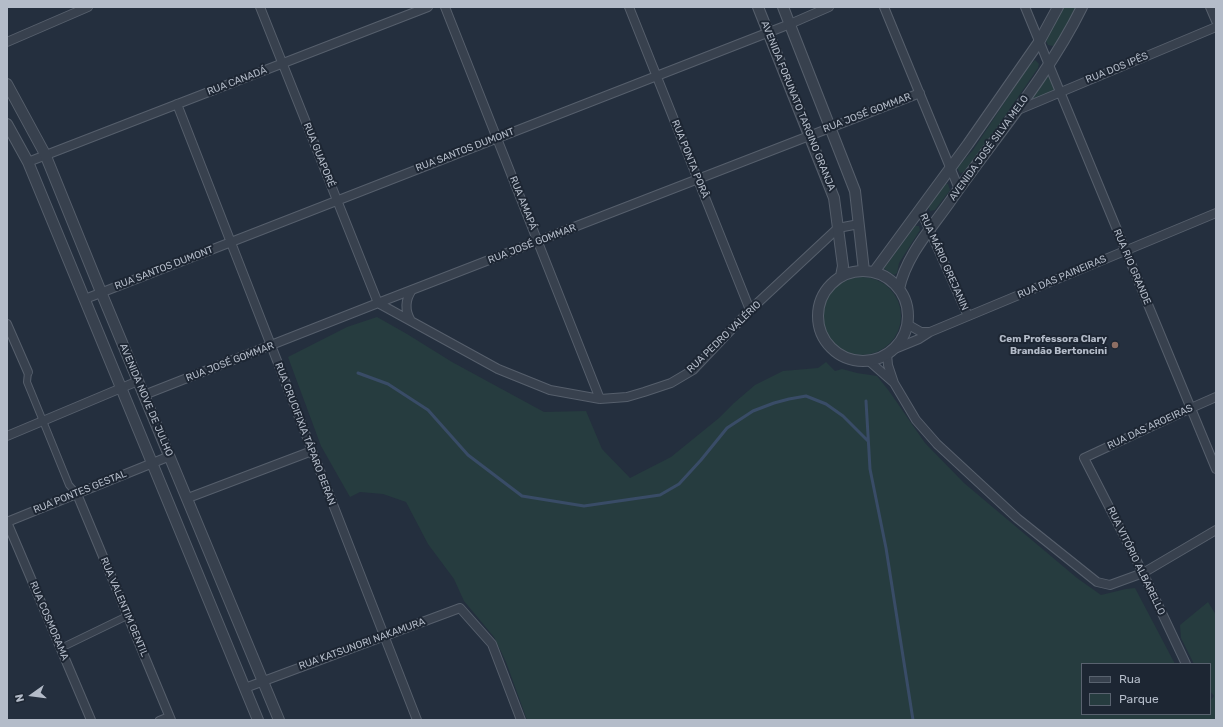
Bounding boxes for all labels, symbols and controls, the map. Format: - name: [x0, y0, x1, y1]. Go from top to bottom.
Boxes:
- street label: AVENIDA FORUNATO TARGINO GRANJA: [758, 19, 838, 193]
- street label: RUA DOS IPÊS: [1084, 50, 1150, 86]
- street label: RUA CANADÁ: [205, 64, 269, 98]
- street label: RUA JOSÉ GOMMAR: [821, 91, 913, 135]
- street label: AVENIDA JOSÉ SILVA MELO: [947, 93, 1031, 203]
- street label: RUA PONTA PORÂ: [669, 118, 711, 200]
- street label: RUA GUAPORÉ: [301, 121, 337, 189]
- street label: RUA SANTOS DUMONT: [414, 126, 516, 174]
- street label: RUA AMAPÁ: [507, 174, 539, 232]
- street label: RUA MÁRIO GREJANIN: [917, 212, 971, 312]
- street label: RUA JOSÉ GOMMAR: [486, 222, 578, 266]
- street label: RUA RIO GRANDE: [1111, 227, 1153, 307]
- street label: RUA SANTOS DUMONT: [113, 244, 215, 292]
- street label: RUA DAS PAINEIRAS: [1016, 253, 1108, 301]
- street label: RUA PEDRO VALÉRIO: [685, 299, 763, 375]
- place label: Cem Professora Clary Brandão Bertoncini: [999, 333, 1107, 356]
- street label: RUA JOSÉ GOMMAR: [184, 340, 276, 384]
- marker: Cem Professora Clary Brandão Bertoncini: [1110, 340, 1120, 350]
- street label: AVENIDA NOVE DE JULHO: [117, 342, 175, 458]
- street label: RUA CRUCIFIXIA TÁPARO BERAN: [272, 361, 338, 507]
- street label: RUA DAS AROEIRAS: [1105, 402, 1195, 452]
- street label: RUA PONTES GESTAL: [32, 468, 128, 516]
- street label: RUA VITÓRIO ALBARELLO: [1105, 505, 1167, 617]
- street label: RUA VALENTIM GENTIL: [98, 555, 150, 659]
- street label: RUA COSMORAMA: [27, 580, 71, 662]
- street label: RUA KATSUNORI NAKAMURA: [297, 616, 427, 672]
- legend: [1081, 663, 1211, 715]
- text: Rua: [1119, 672, 1141, 686]
- north arrow: [12, 675, 52, 715]
- text: Parque: [1119, 692, 1159, 706]
- text: N: [13, 693, 27, 703]

